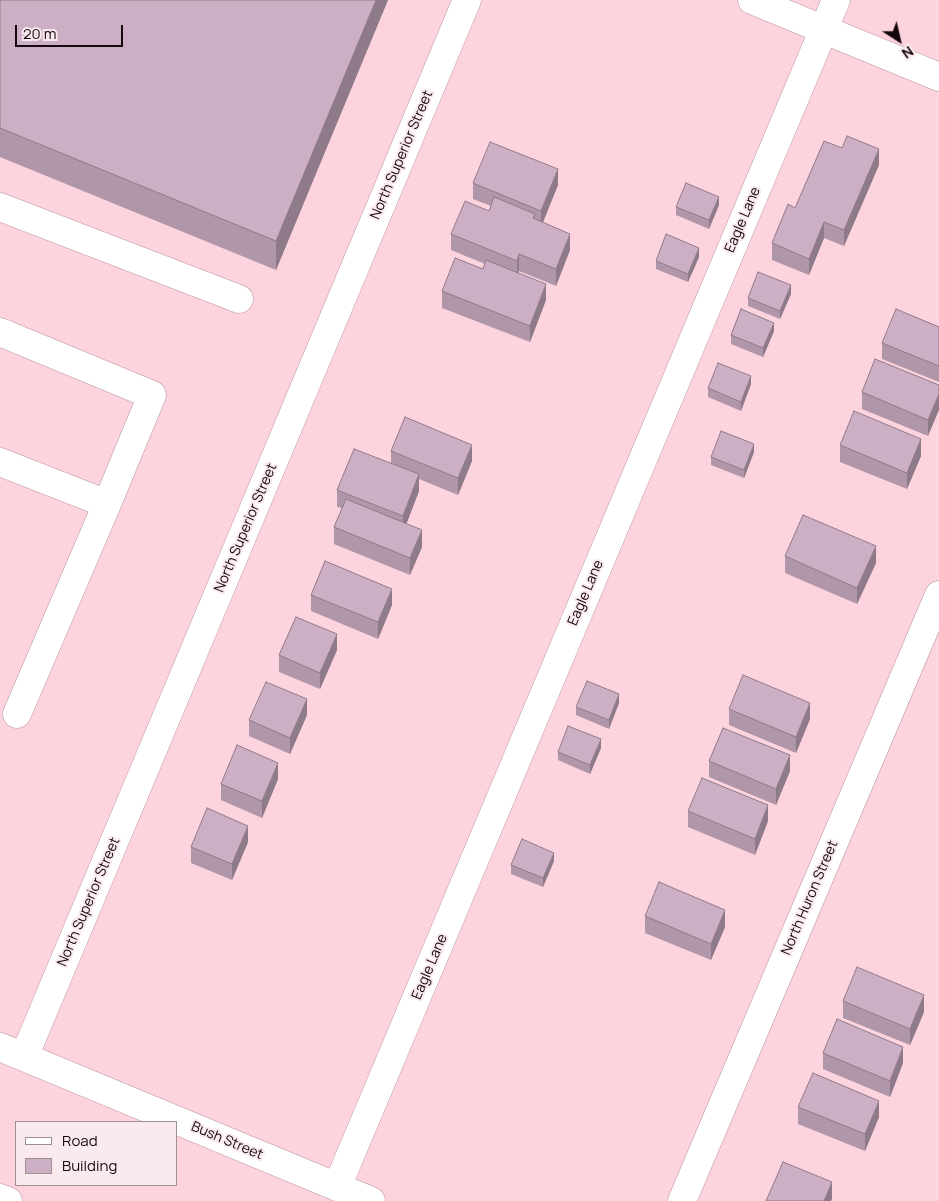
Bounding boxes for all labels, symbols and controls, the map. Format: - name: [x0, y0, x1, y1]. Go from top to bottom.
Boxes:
- scale bar: [18, 15, 125, 47]
- north arrow: [874, 15, 924, 65]
- text: 20 m: [23, 23, 56, 44]
- text: N: [898, 42, 917, 63]
- street label: North Superior Street: [367, 88, 437, 222]
- street label: Eagle Lane: [722, 185, 764, 255]
- street label: North Superior Street: [211, 461, 281, 595]
- street label: Eagle Lane: [565, 558, 607, 628]
- street label: North Superior Street: [54, 835, 124, 969]
- street label: North Huron Street: [778, 838, 842, 958]
- street label: Eagle Lane: [409, 932, 451, 1002]
- street label: Bush Street: [189, 1118, 265, 1164]
- legend: [15, 1121, 178, 1186]
- text: Road: [62, 1130, 98, 1151]
- text: Building: [62, 1155, 117, 1176]

